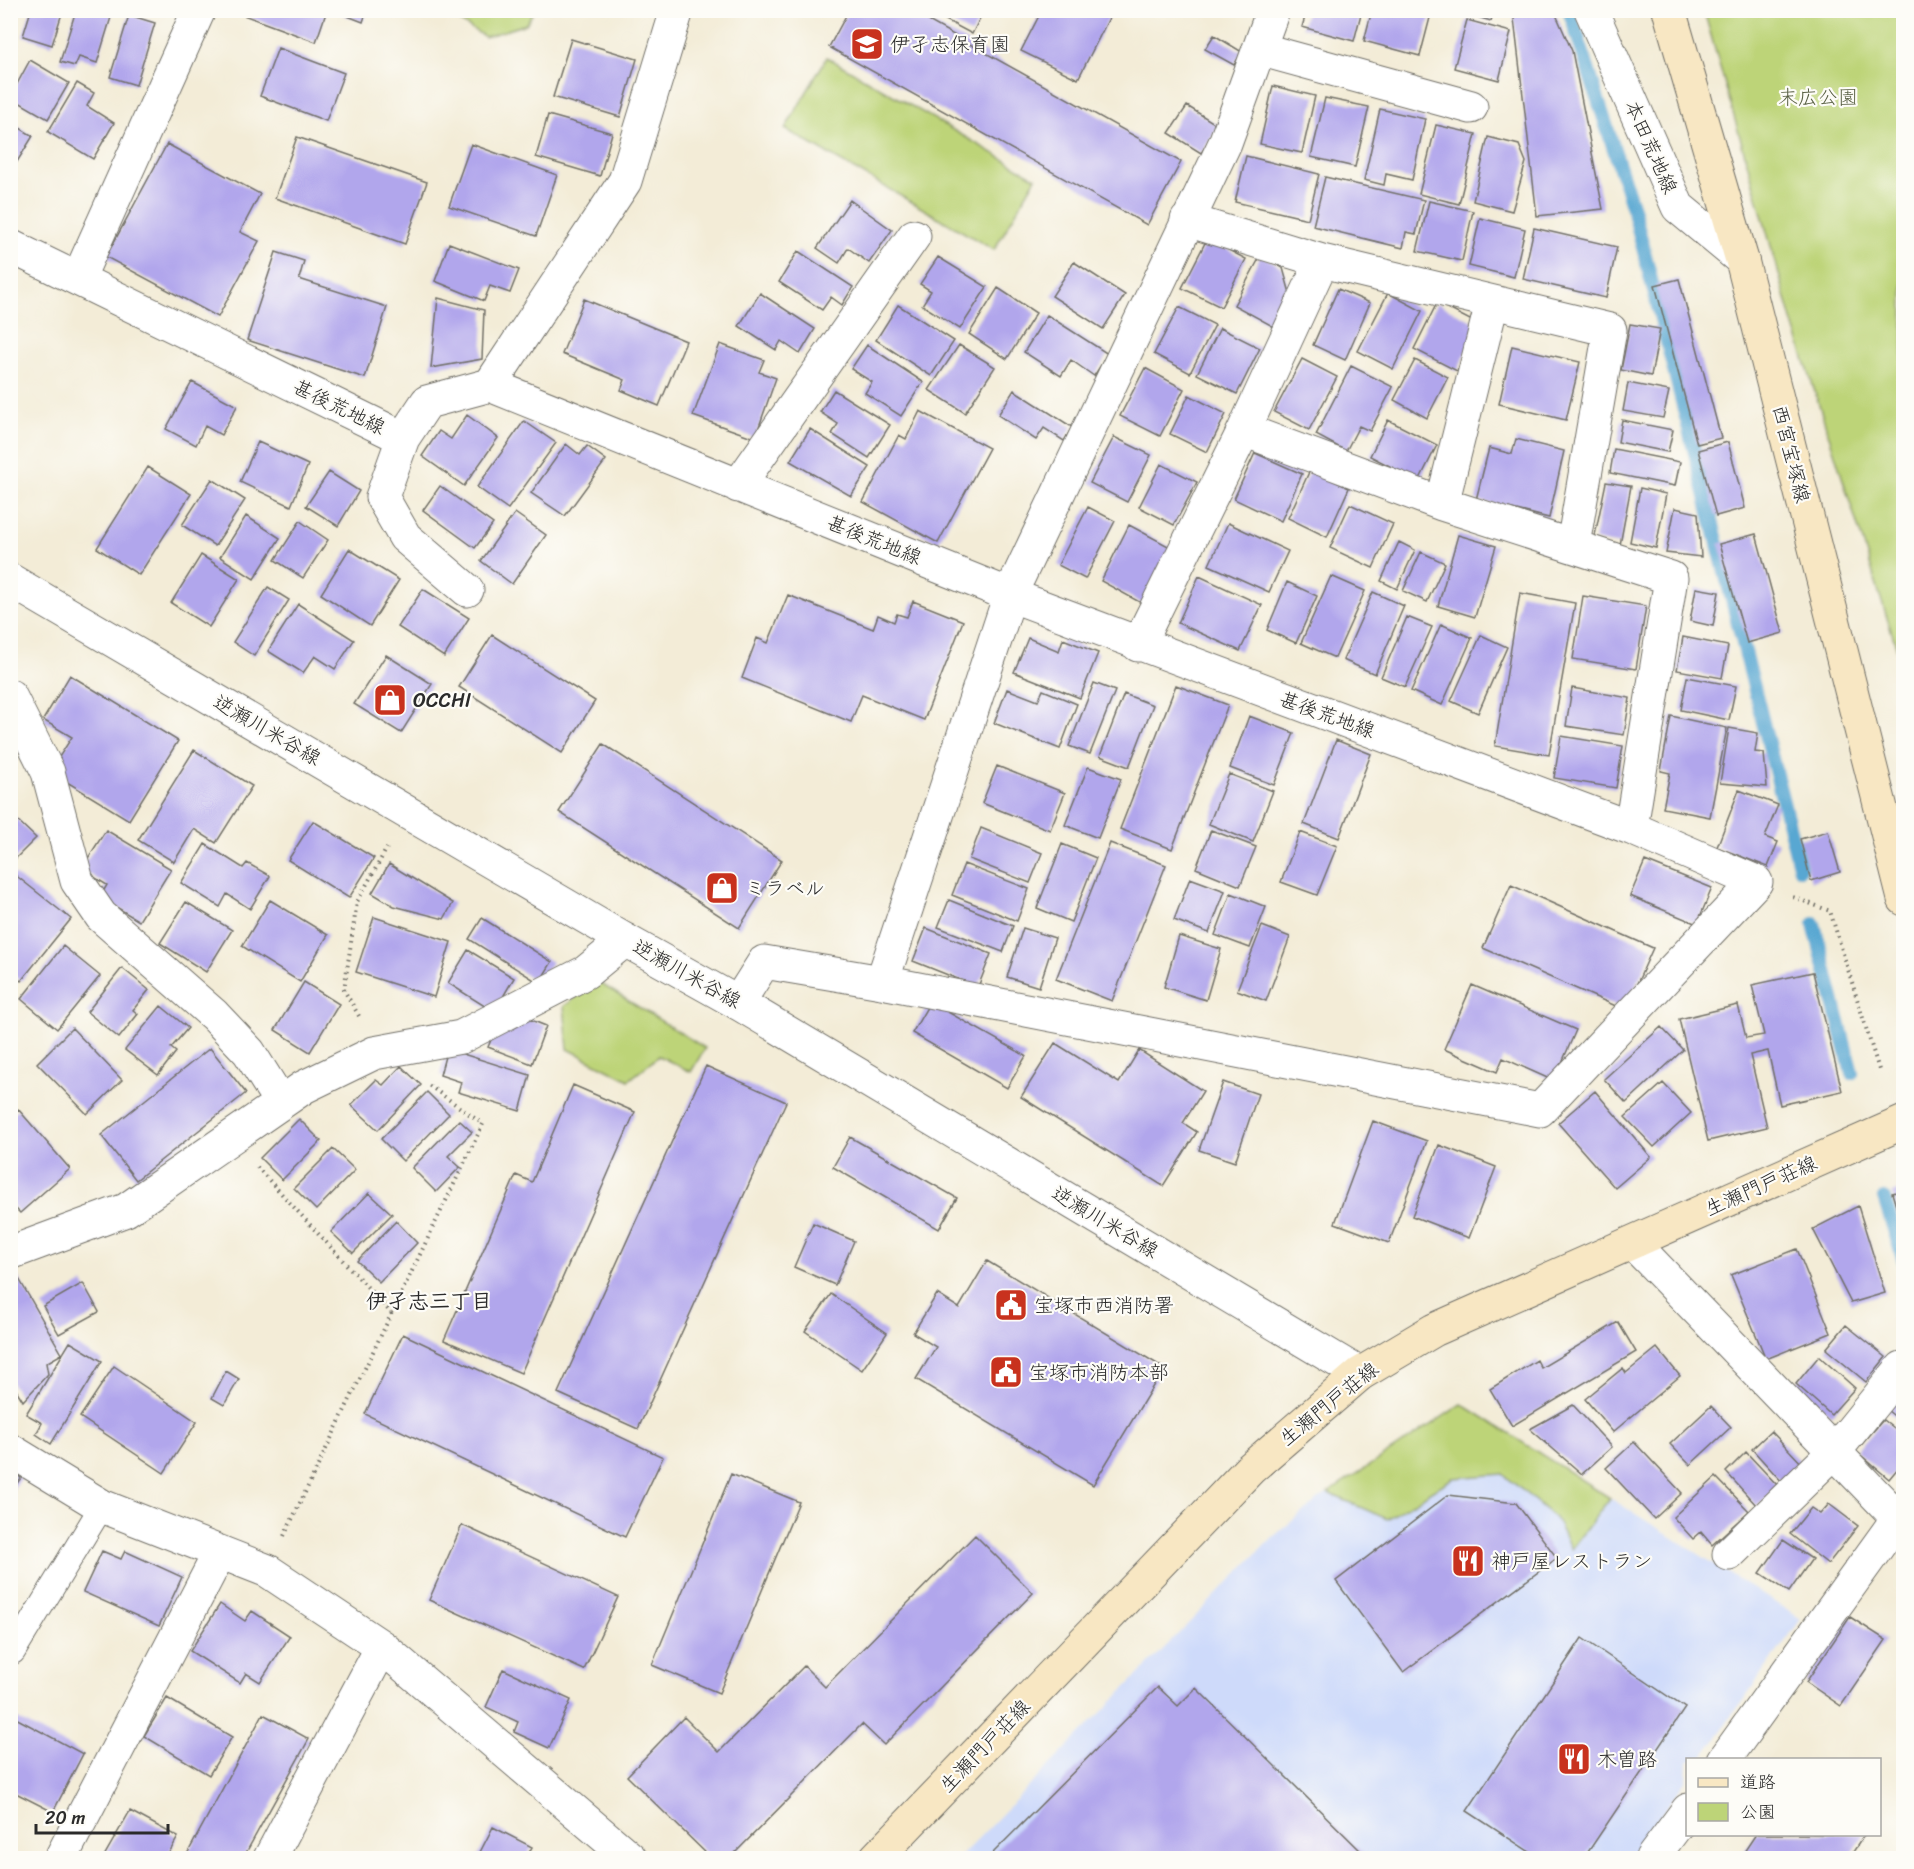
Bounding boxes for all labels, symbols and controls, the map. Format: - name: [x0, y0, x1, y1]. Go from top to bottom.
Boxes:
- school or university icon: 伊孑志保育園: [849, 26, 885, 62]
- place label: 伊孑志保育園: [890, 27, 1010, 62]
- park label: 末広公園: [1778, 80, 1858, 115]
- street label: 本田荒地線: [1615, 94, 1687, 200]
- street label: 甚後荒地線: [286, 369, 392, 445]
- street label: 西宮宝塚線: [1762, 401, 1820, 507]
- street label: 甚後荒地線: [821, 505, 927, 575]
- street label: 甚後荒地線: [1274, 681, 1380, 749]
- shop icon: OCCHI: [372, 682, 408, 718]
- place label: OCCHI: [413, 683, 471, 718]
- street label: 逆瀬川米谷線: [206, 685, 328, 775]
- shop icon: ミラベル: [704, 870, 740, 906]
- place label: ミラベル: [745, 871, 825, 906]
- street label: 逆瀬川米谷線: [626, 930, 748, 1018]
- street label: 生瀬門戸荘線: [1699, 1146, 1823, 1226]
- street label: 逆瀬川米谷線: [1045, 1176, 1165, 1268]
- district label: 伊孑志三丁目: [366, 1282, 492, 1320]
- public building icon: 宝塚市西消防署: [993, 1287, 1029, 1323]
- place label: 宝塚市西消防署: [1034, 1288, 1174, 1323]
- street label: 生瀬門戸荘線: [1271, 1353, 1387, 1455]
- public building icon: 宝塚市消防本部: [988, 1354, 1024, 1390]
- place label: 宝塚市消防本部: [1029, 1355, 1169, 1390]
- restaurant icon: 神戸屋レストラン: [1450, 1543, 1486, 1579]
- place label: 神戸屋レストラン: [1491, 1544, 1653, 1579]
- street label: 生瀬門戸荘線: [931, 1691, 1039, 1801]
- restaurant icon: 木曽路: [1556, 1741, 1592, 1777]
- place label: 木曽路: [1597, 1742, 1657, 1777]
- legend: [1686, 1758, 1881, 1836]
- text: 道路: [1740, 1766, 1776, 1798]
- text: 公園: [1740, 1796, 1776, 1828]
- scale bar: [36, 1797, 168, 1835]
- text: 20 m: [45, 1802, 85, 1834]

